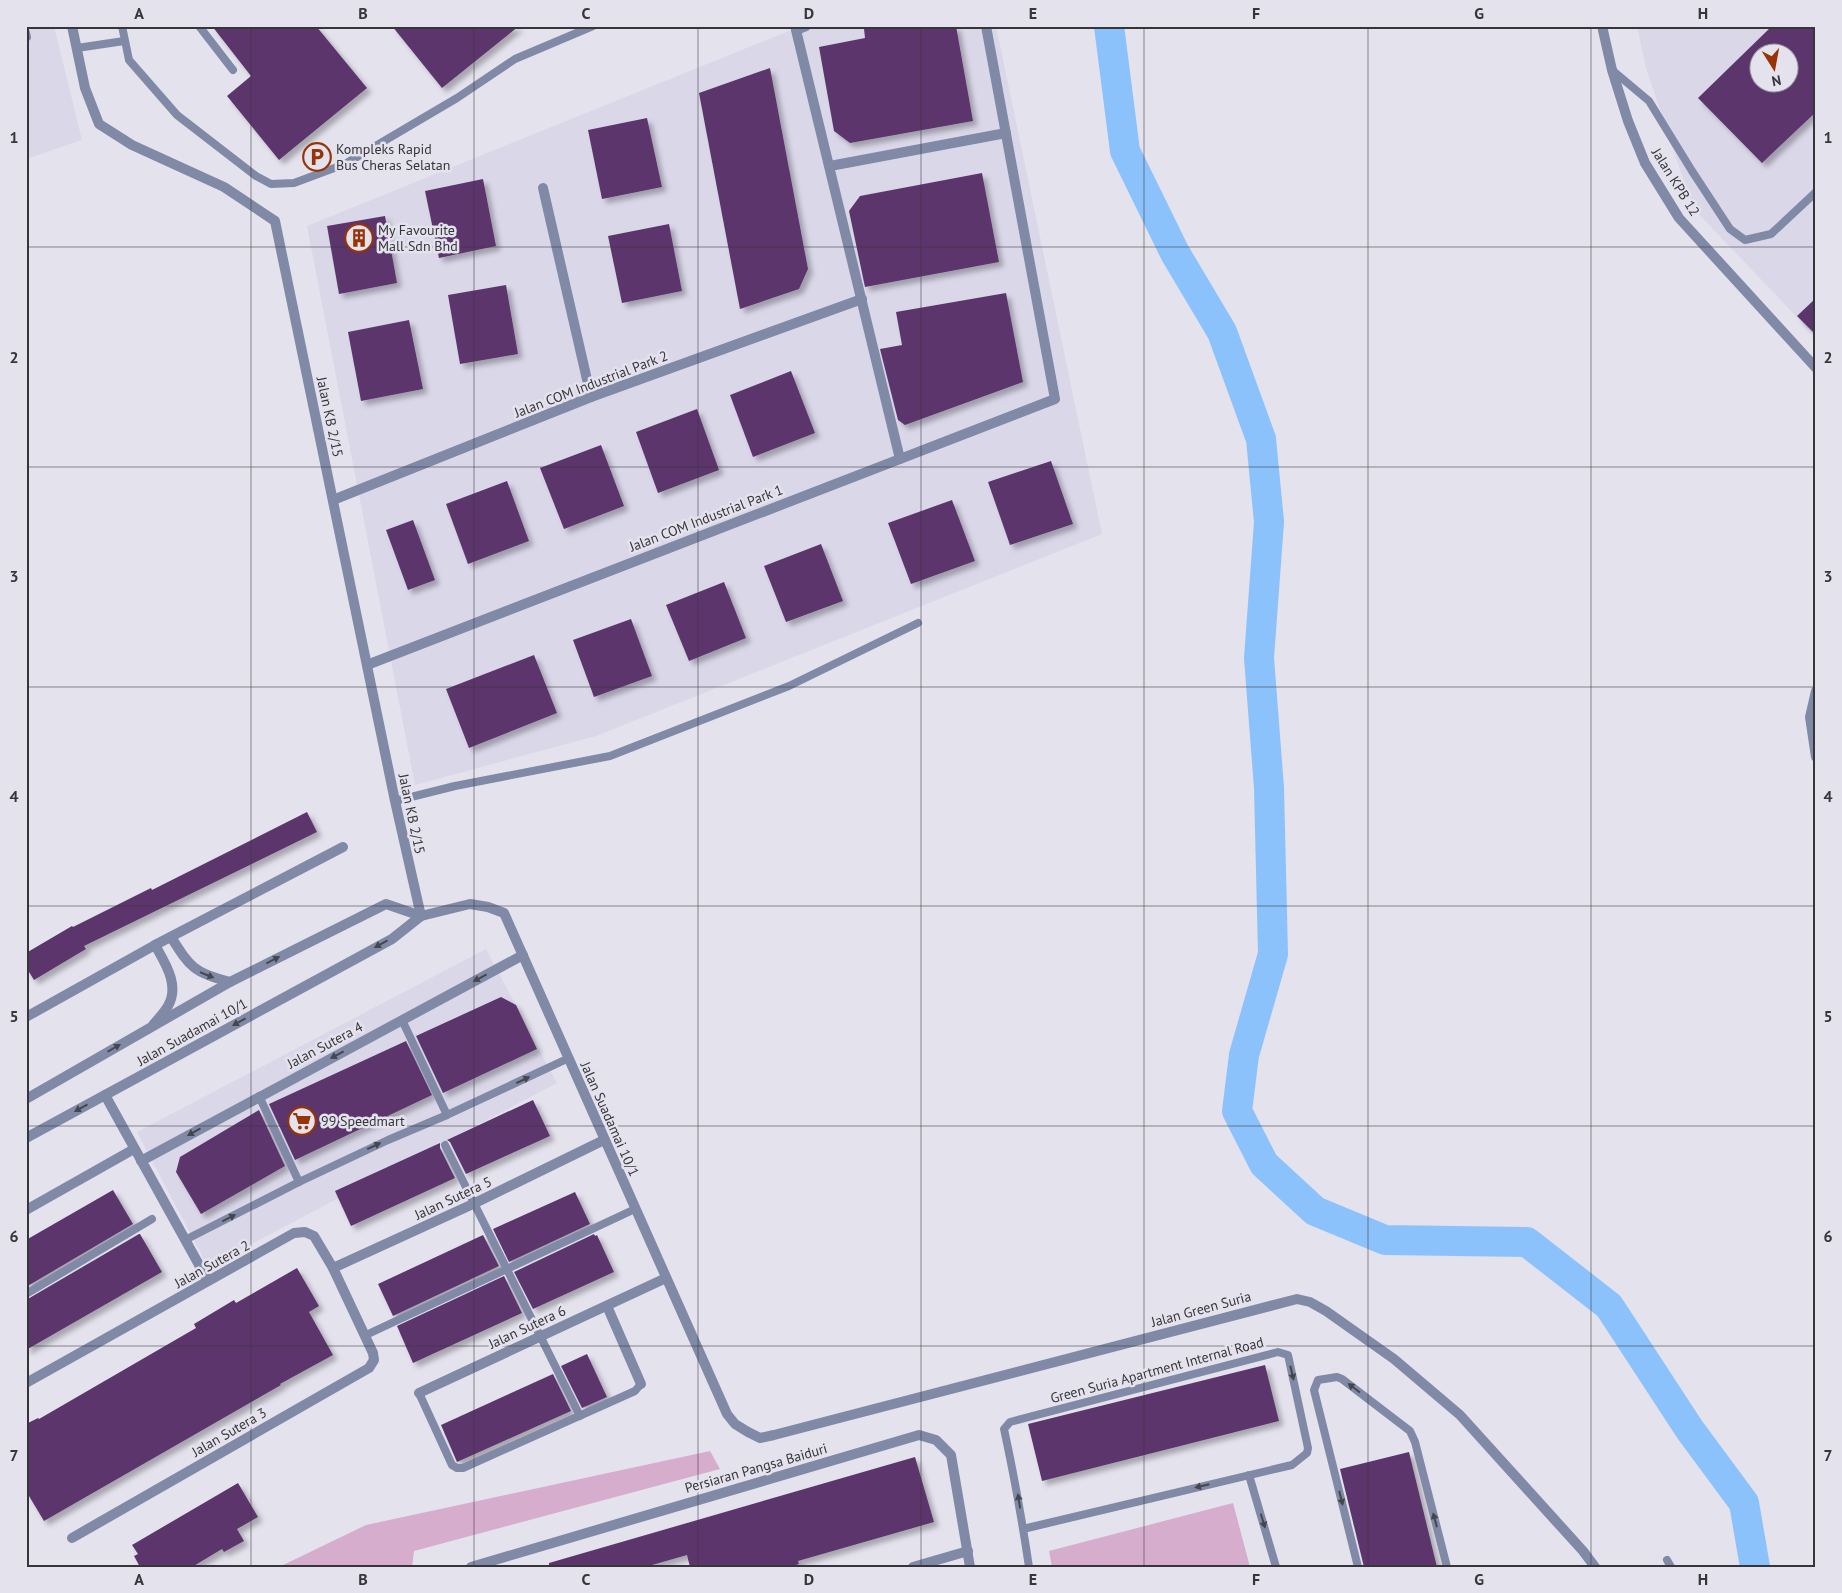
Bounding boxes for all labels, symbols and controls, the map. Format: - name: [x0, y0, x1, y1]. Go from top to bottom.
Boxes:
- text: A: [134, 3, 144, 23]
- text: B: [358, 3, 368, 23]
- text: C: [582, 3, 591, 23]
- text: D: [804, 3, 814, 23]
- text: E: [1029, 3, 1037, 23]
- text: F: [1252, 3, 1260, 23]
- text: G: [1474, 3, 1484, 23]
- text: H: [1698, 3, 1708, 23]
- north arrow: [1750, 42, 1800, 92]
- text: N: [1770, 71, 1783, 90]
- text: 1: [9, 127, 19, 147]
- text: 1: [1823, 127, 1833, 147]
- place label: Kompleks Rapid Bus Cheras Selatan: [336, 140, 450, 174]
- parking icon: Kompleks Rapid Bus Cheras Selatan: [302, 142, 332, 172]
- street label: Jalan KPB 12: [1647, 144, 1704, 219]
- place label: My Favourite Mall Sdn Bhd: [378, 221, 458, 255]
- building icon: My Favourite Mall Sdn Bhd: [344, 223, 374, 253]
- street label: Jalan COM Industrial Park 2: [511, 346, 670, 422]
- text: 2: [9, 347, 19, 367]
- text: 2: [1823, 347, 1833, 367]
- street label: Jalan KB 2/15: [312, 374, 347, 459]
- street label: Jalan COM Industrial Park 1: [626, 480, 785, 556]
- text: 3: [9, 566, 19, 586]
- text: 3: [1823, 566, 1833, 586]
- street label: Jalan KB 2/15: [394, 771, 429, 856]
- text: 4: [9, 786, 19, 806]
- text: 4: [1823, 786, 1833, 806]
- one-way arrow: [374, 940, 389, 948]
- one-way arrow: [266, 956, 281, 965]
- one-way arrow: [200, 972, 214, 980]
- one-way arrow: [472, 974, 487, 982]
- street label: Jalan Suadamai 10/1: [133, 994, 250, 1070]
- text: 5: [9, 1006, 19, 1026]
- text: 5: [1823, 1006, 1833, 1026]
- street label: Jalan Sutera 4: [283, 1017, 366, 1073]
- one-way arrow: [231, 1018, 246, 1026]
- one-way arrow: [107, 1044, 120, 1053]
- one-way arrow: [329, 1051, 344, 1059]
- street label: Jalan Suadamai 10/1: [576, 1058, 643, 1179]
- one-way arrow: [516, 1075, 530, 1083]
- one-way arrow: [73, 1104, 88, 1112]
- supermarket icon: 99 Speedmart: [287, 1106, 317, 1136]
- place label: 99 Speedmart: [321, 1112, 405, 1130]
- one-way arrow: [186, 1128, 201, 1136]
- one-way arrow: [367, 1142, 381, 1150]
- street label: Jalan Sutera 5: [411, 1172, 495, 1224]
- one-way arrow: [222, 1214, 236, 1222]
- text: 6: [9, 1226, 19, 1246]
- text: 6: [1823, 1226, 1833, 1246]
- street label: Jalan Sutera 2: [170, 1236, 253, 1293]
- street label: Jalan Green Suria: [1148, 1287, 1253, 1331]
- street label: Jalan Sutera 6: [485, 1301, 569, 1353]
- street label: Green Suria Apartment Internal Road: [1048, 1333, 1266, 1407]
- one-way arrow: [1288, 1366, 1296, 1381]
- one-way arrow: [1348, 1383, 1361, 1394]
- street label: Jalan Sutera 3: [188, 1403, 270, 1461]
- street label: Persiaran Pangsa Baiduri: [683, 1439, 829, 1497]
- text: 7: [9, 1445, 19, 1465]
- text: 7: [1823, 1445, 1833, 1465]
- one-way arrow: [1194, 1483, 1209, 1491]
- one-way arrow: [1337, 1490, 1345, 1505]
- one-way arrow: [1015, 1493, 1023, 1509]
- one-way arrow: [1431, 1512, 1439, 1527]
- one-way arrow: [1259, 1514, 1267, 1529]
- text: A: [134, 1569, 144, 1589]
- text: B: [358, 1569, 368, 1589]
- text: C: [582, 1569, 591, 1589]
- text: D: [804, 1569, 814, 1589]
- text: E: [1029, 1569, 1037, 1589]
- text: F: [1252, 1569, 1260, 1589]
- text: G: [1474, 1569, 1484, 1589]
- text: H: [1698, 1569, 1708, 1589]

